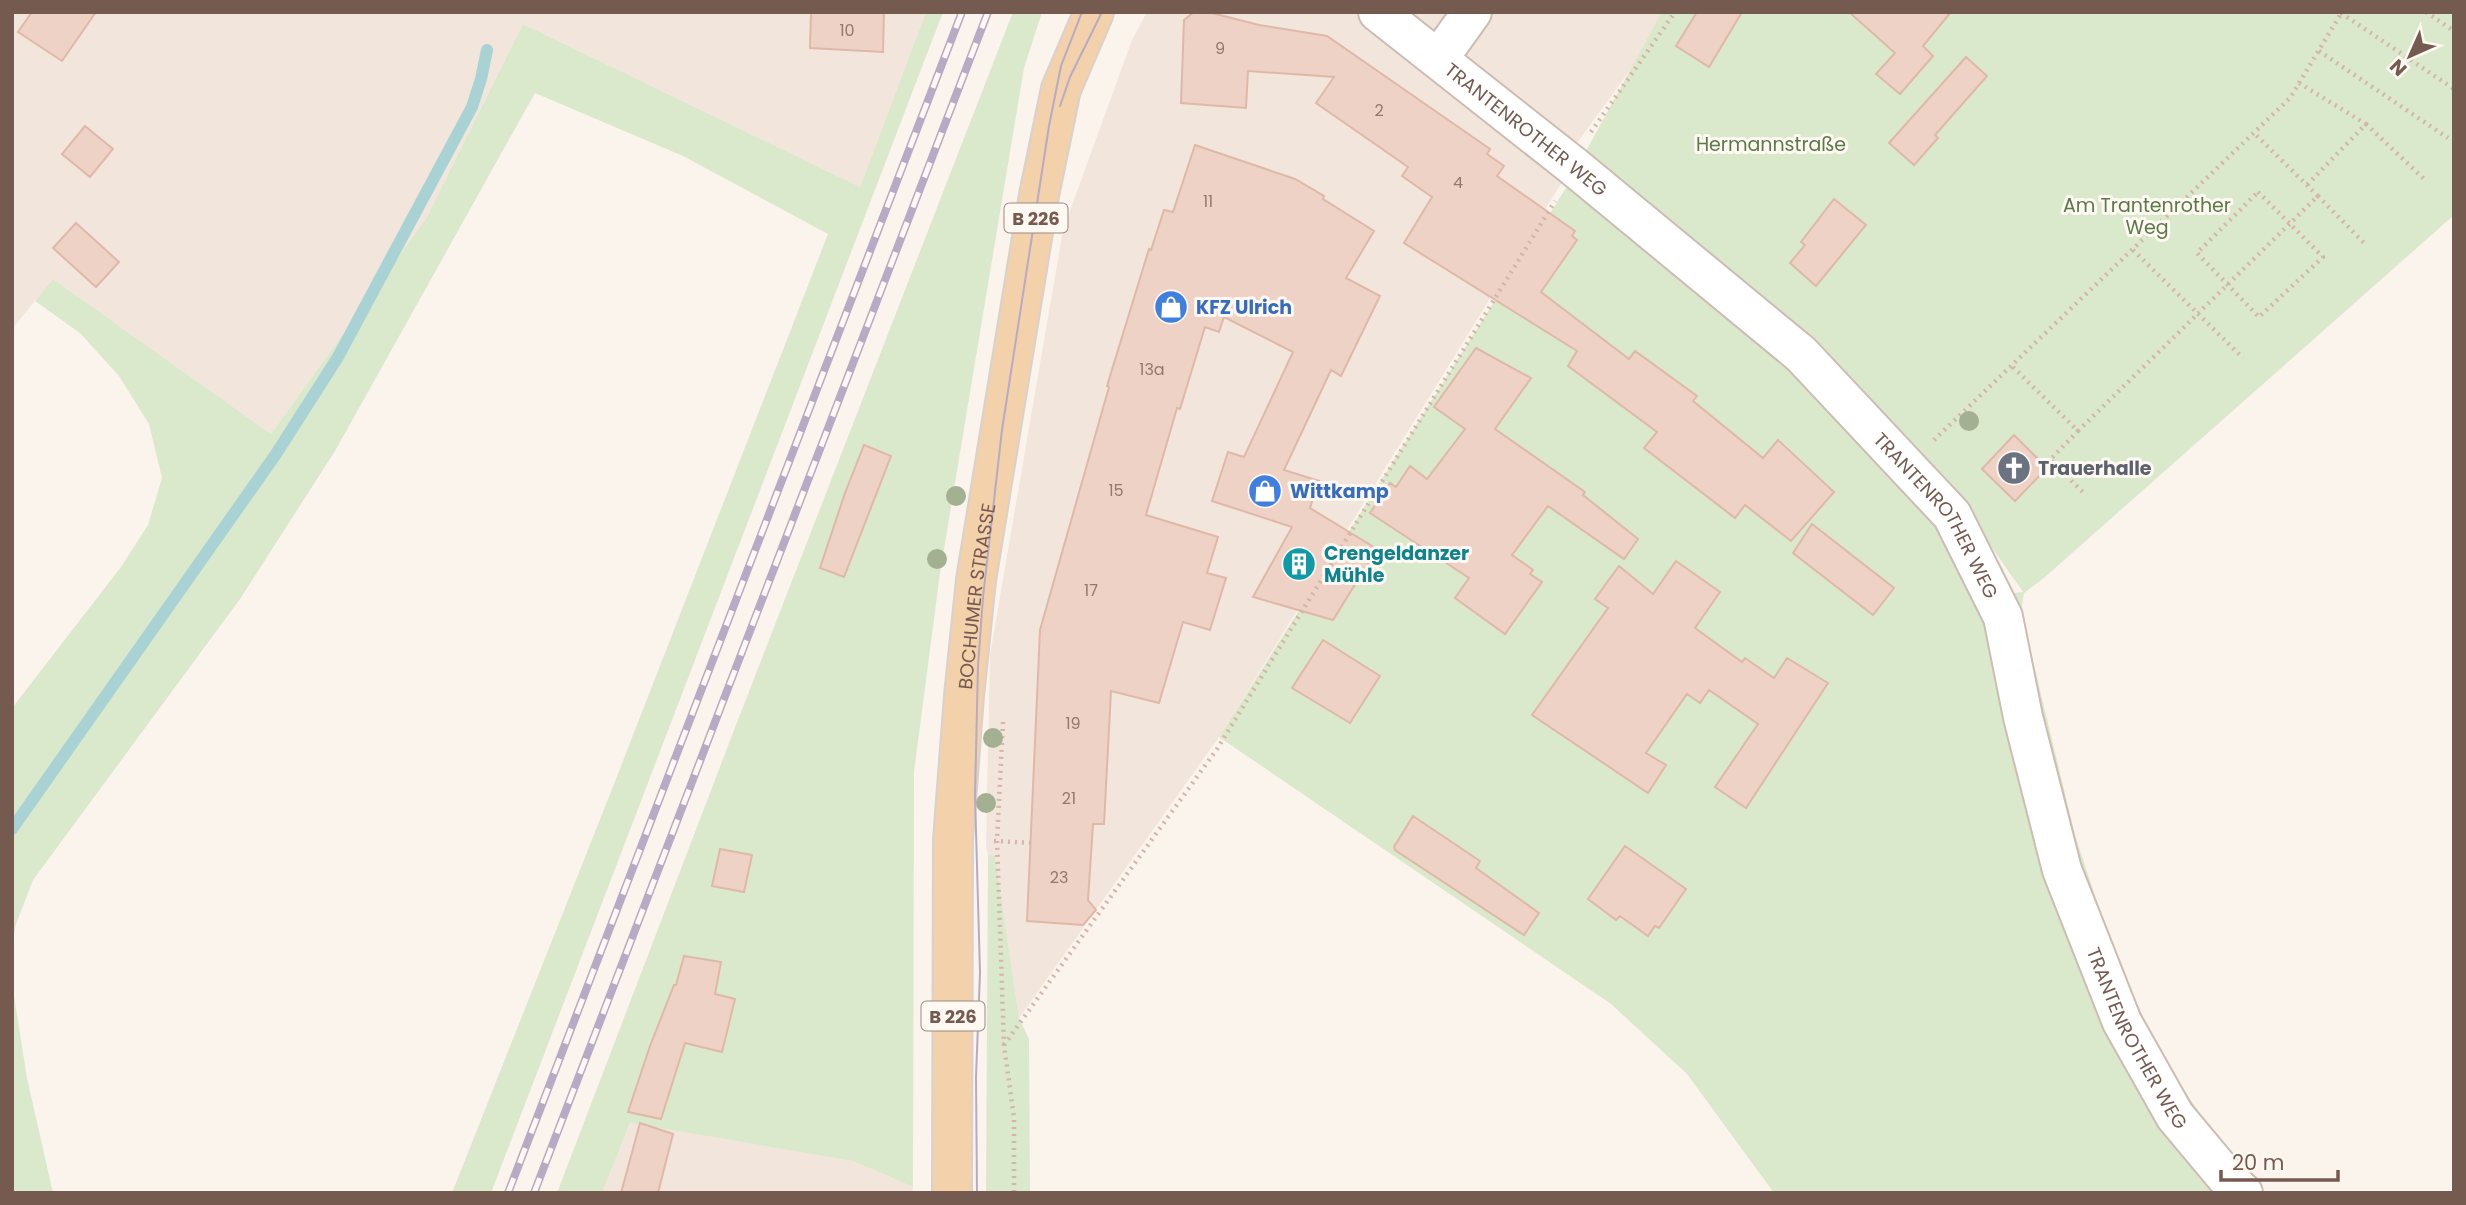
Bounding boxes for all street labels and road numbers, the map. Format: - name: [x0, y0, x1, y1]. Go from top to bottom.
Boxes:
- street label: TRANTENROTHER WEG: [1439, 56, 1613, 202]
- road number: B 226: [1004, 204, 1068, 232]
- street label: TRANTENROTHER WEG: [1867, 426, 2005, 603]
- street label: BOCHUMER STRASSE: [951, 501, 1002, 691]
- street label: TRANTENROTHER WEG: [2080, 943, 2194, 1135]
- road number: B 226: [922, 1001, 984, 1030]

